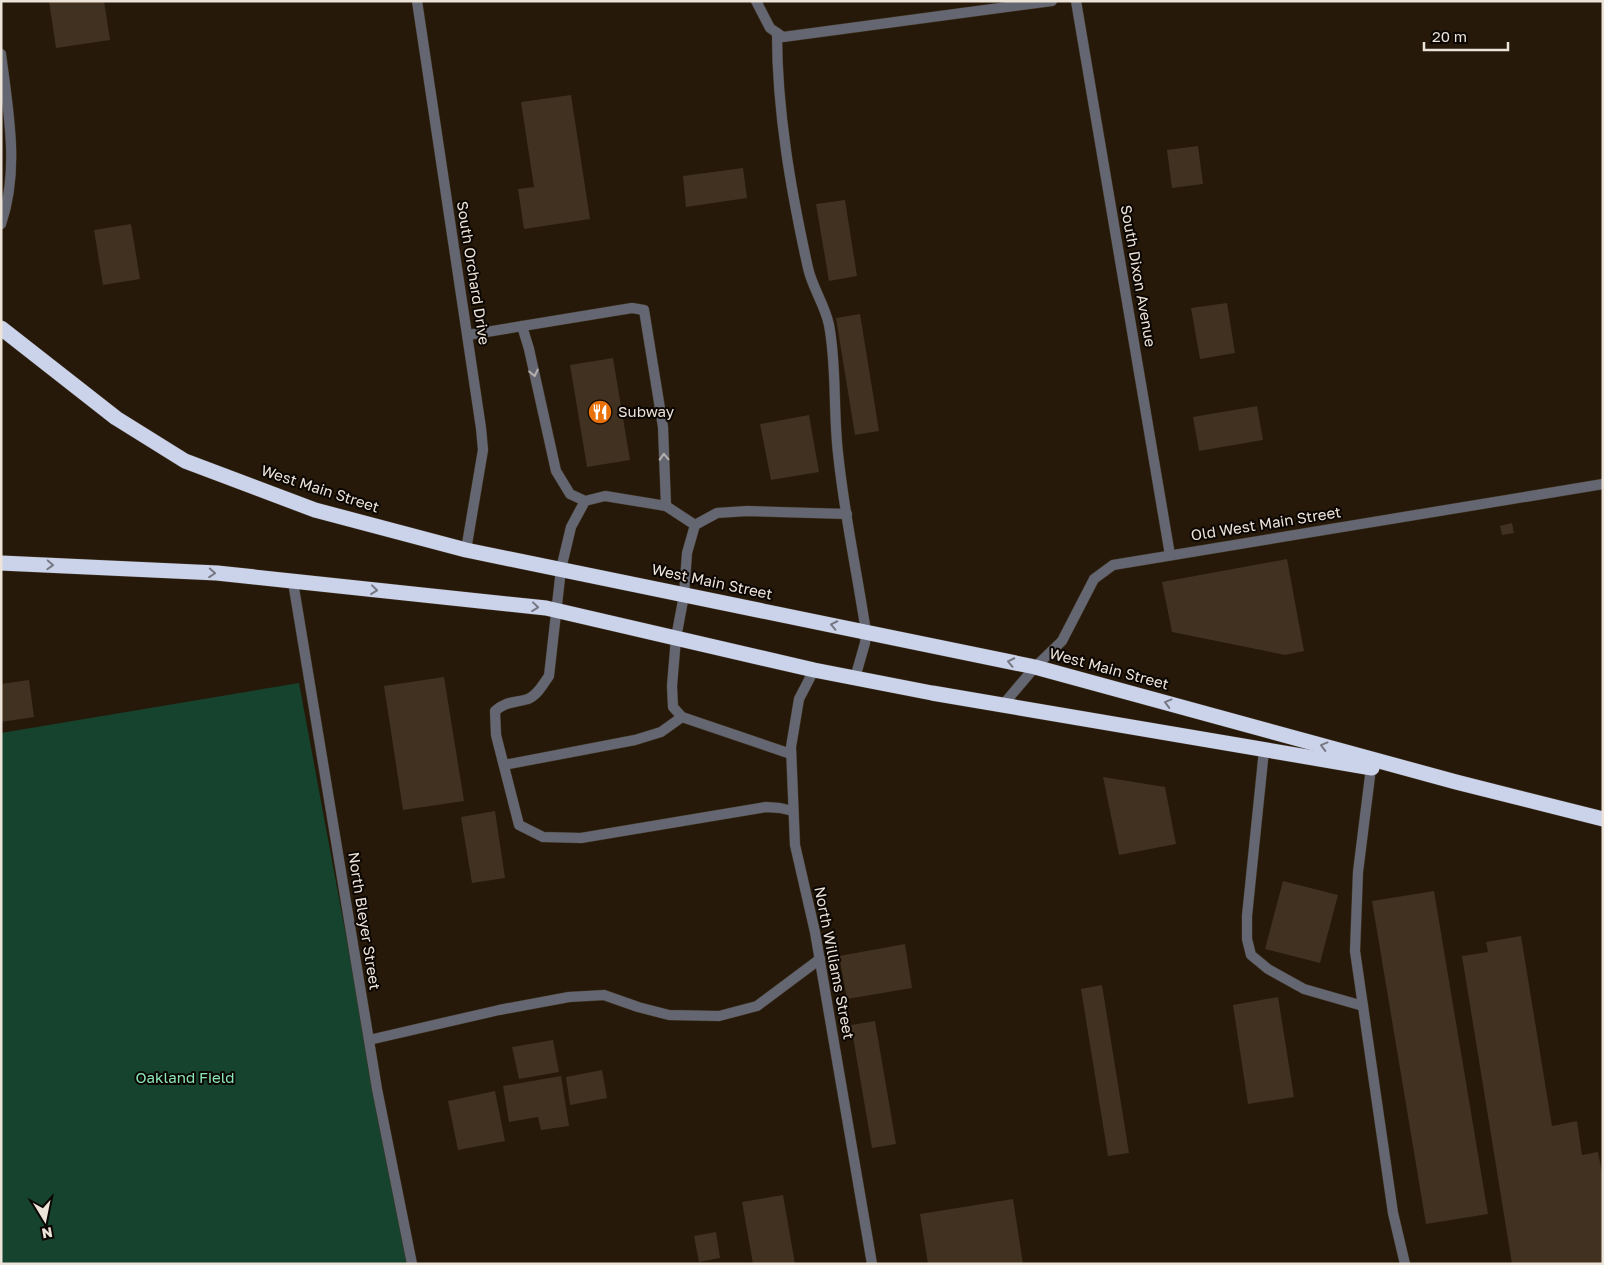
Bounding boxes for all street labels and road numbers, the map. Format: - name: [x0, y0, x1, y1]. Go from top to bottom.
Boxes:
- street label: South Orchard Drive: [454, 200, 494, 346]
- street label: South Dixon Avenue: [1118, 203, 1160, 349]
- street label: West Main Street: [259, 460, 382, 516]
- street label: Old West Main Street: [1190, 502, 1342, 544]
- street label: West Main Street: [650, 559, 774, 603]
- street label: West Main Street: [1048, 643, 1171, 693]
- street label: North Bleyer Street: [345, 851, 385, 991]
- street label: North Williams Street: [811, 885, 859, 1041]

